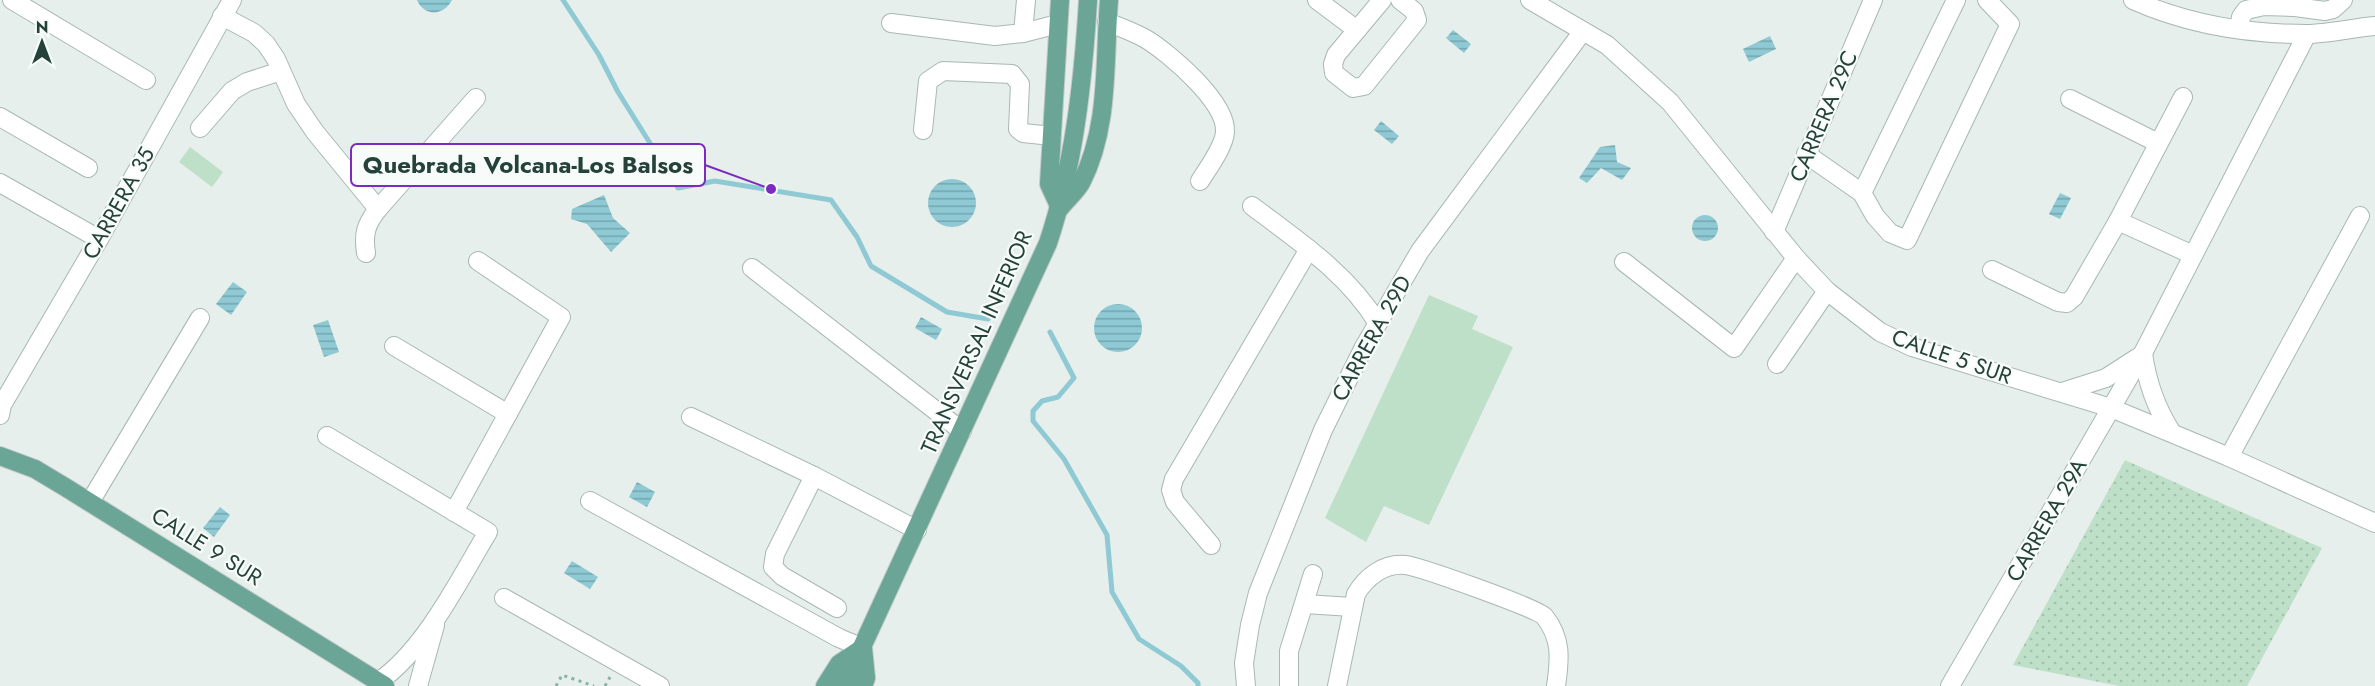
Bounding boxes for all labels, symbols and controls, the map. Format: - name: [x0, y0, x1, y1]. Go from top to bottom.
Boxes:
- north arrow: [12, 12, 72, 72]
- text: N: [36, 16, 48, 39]
- street label: CARRERA 29C: [1781, 45, 1865, 187]
- street label: CARRERA 35: [74, 141, 162, 265]
- callout: Quebrada Volcana-Los Balsos: [351, 144, 705, 186]
- text: Quebrada Volcana-Los Balsos: [363, 147, 693, 182]
- street label: TRANSVERSAL INFERIOR: [912, 225, 1040, 459]
- street label: CARRERA 29D: [1323, 269, 1419, 407]
- street label: CALLE 5 SUR: [1888, 321, 2017, 392]
- street label: CARRERA 29A: [1998, 452, 2094, 588]
- street label: CALLE 9 SUR: [145, 499, 269, 593]

